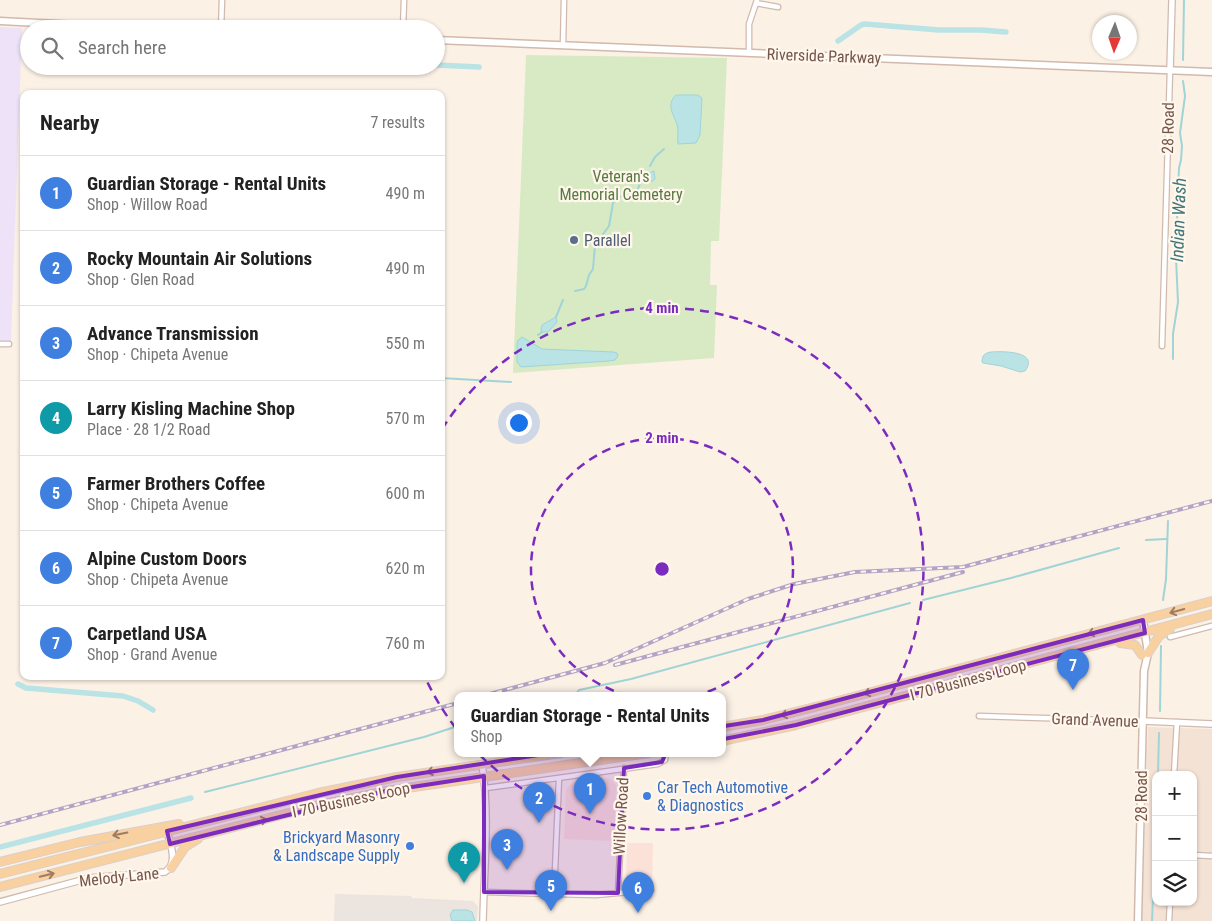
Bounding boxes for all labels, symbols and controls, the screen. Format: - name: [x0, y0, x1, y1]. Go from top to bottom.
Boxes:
- north arrow: [1092, 15, 1137, 60]
- search box: [20, 20, 445, 75]
- icon: search: [38, 34, 66, 62]
- text: Search here: [78, 36, 166, 59]
- street label: Riverside Parkway: [766, 45, 882, 68]
- street label: 28 Road: [1158, 102, 1178, 154]
- text: Nearby: [40, 111, 99, 135]
- text: 7 results: [370, 113, 425, 132]
- park label: Veteran's Memorial Cemetery: [559, 167, 683, 204]
- text: Guardian Storage - Rental Units: [87, 172, 326, 195]
- water label: Indian Wash: [1166, 178, 1190, 262]
- text: 1: [52, 184, 60, 203]
- text: 490 m: [386, 184, 425, 203]
- text: Shop · Willow Road: [87, 195, 208, 214]
- place label: Parallel: [584, 231, 631, 250]
- marker: Parallel: [568, 234, 580, 246]
- text: Rocky Mountain Air Solutions: [87, 247, 312, 270]
- text: 2: [52, 259, 60, 278]
- text: 490 m: [386, 259, 425, 278]
- text: Shop · Glen Road: [87, 270, 194, 289]
- text: 4 min: [645, 299, 679, 317]
- text: Advance Transmission: [87, 322, 258, 345]
- text: 3: [52, 334, 60, 353]
- text: 550 m: [386, 334, 425, 353]
- text: Shop · Chipeta Avenue: [87, 345, 228, 364]
- text: Larry Kisling Machine Shop: [87, 397, 295, 420]
- text: 4: [52, 409, 60, 428]
- text: 570 m: [386, 409, 425, 428]
- your location: [506, 410, 532, 436]
- text: Place · 28 1/2 Road: [87, 420, 210, 439]
- text: 2 min: [645, 429, 679, 447]
- text: Farmer Brothers Coffee: [87, 472, 265, 495]
- text: 5: [52, 484, 60, 503]
- text: 600 m: [386, 484, 425, 503]
- text: Shop · Chipeta Avenue: [87, 495, 228, 514]
- text: Alpine Custom Doors: [87, 547, 247, 570]
- text: 6: [52, 559, 60, 578]
- text: 620 m: [386, 559, 425, 578]
- centre of rings: [653, 560, 671, 578]
- text: Shop · Chipeta Avenue: [87, 570, 228, 589]
- one-way arrow: [1170, 606, 1186, 616]
- text: Carpetland USA: [87, 622, 207, 645]
- one-way arrow: [1088, 628, 1104, 637]
- text: 7: [52, 634, 60, 653]
- text: 760 m: [386, 634, 425, 653]
- text: Shop · Grand Avenue: [87, 645, 217, 664]
- pin: 7: [1057, 649, 1089, 690]
- street label: I 70 Business Loop: [908, 655, 1028, 705]
- one-way arrow: [863, 688, 879, 697]
- popup: [454, 692, 726, 757]
- text: Guardian Storage - Rental Units: [470, 704, 710, 727]
- one-way arrow: [781, 709, 797, 719]
- street label: Grand Avenue: [1051, 709, 1139, 731]
- text: Shop: [470, 727, 502, 746]
- one-way arrow: [427, 766, 443, 776]
- street label: 28 Road: [1132, 770, 1151, 822]
- map controls: [1152, 771, 1197, 906]
- button: +: [1152, 771, 1197, 816]
- pin: 1: [574, 773, 606, 814]
- street label: Willow Road: [609, 777, 633, 855]
- street label: I 70 Business Loop: [291, 778, 412, 822]
- place label: Car Tech Automotive & Diagnostics: [657, 778, 788, 815]
- pin: 2: [523, 782, 555, 823]
- marker: Car Tech Automotive & Diagnostics: [641, 790, 653, 802]
- one-way arrow: [252, 815, 268, 825]
- button: −: [1152, 816, 1197, 861]
- place label: Brickyard Masonry & Landscape Supply: [273, 828, 400, 865]
- pin: 3: [491, 829, 523, 870]
- one-way arrow: [113, 830, 129, 839]
- marker: Brickyard Masonry & Landscape Supply: [404, 840, 416, 852]
- pin: 4: [448, 842, 480, 883]
- button: layers: [1152, 861, 1197, 906]
- street label: Melody Lane: [78, 863, 160, 891]
- one-way arrow: [39, 870, 55, 879]
- pin: 5: [535, 870, 567, 911]
- pin: 6: [622, 872, 654, 913]

